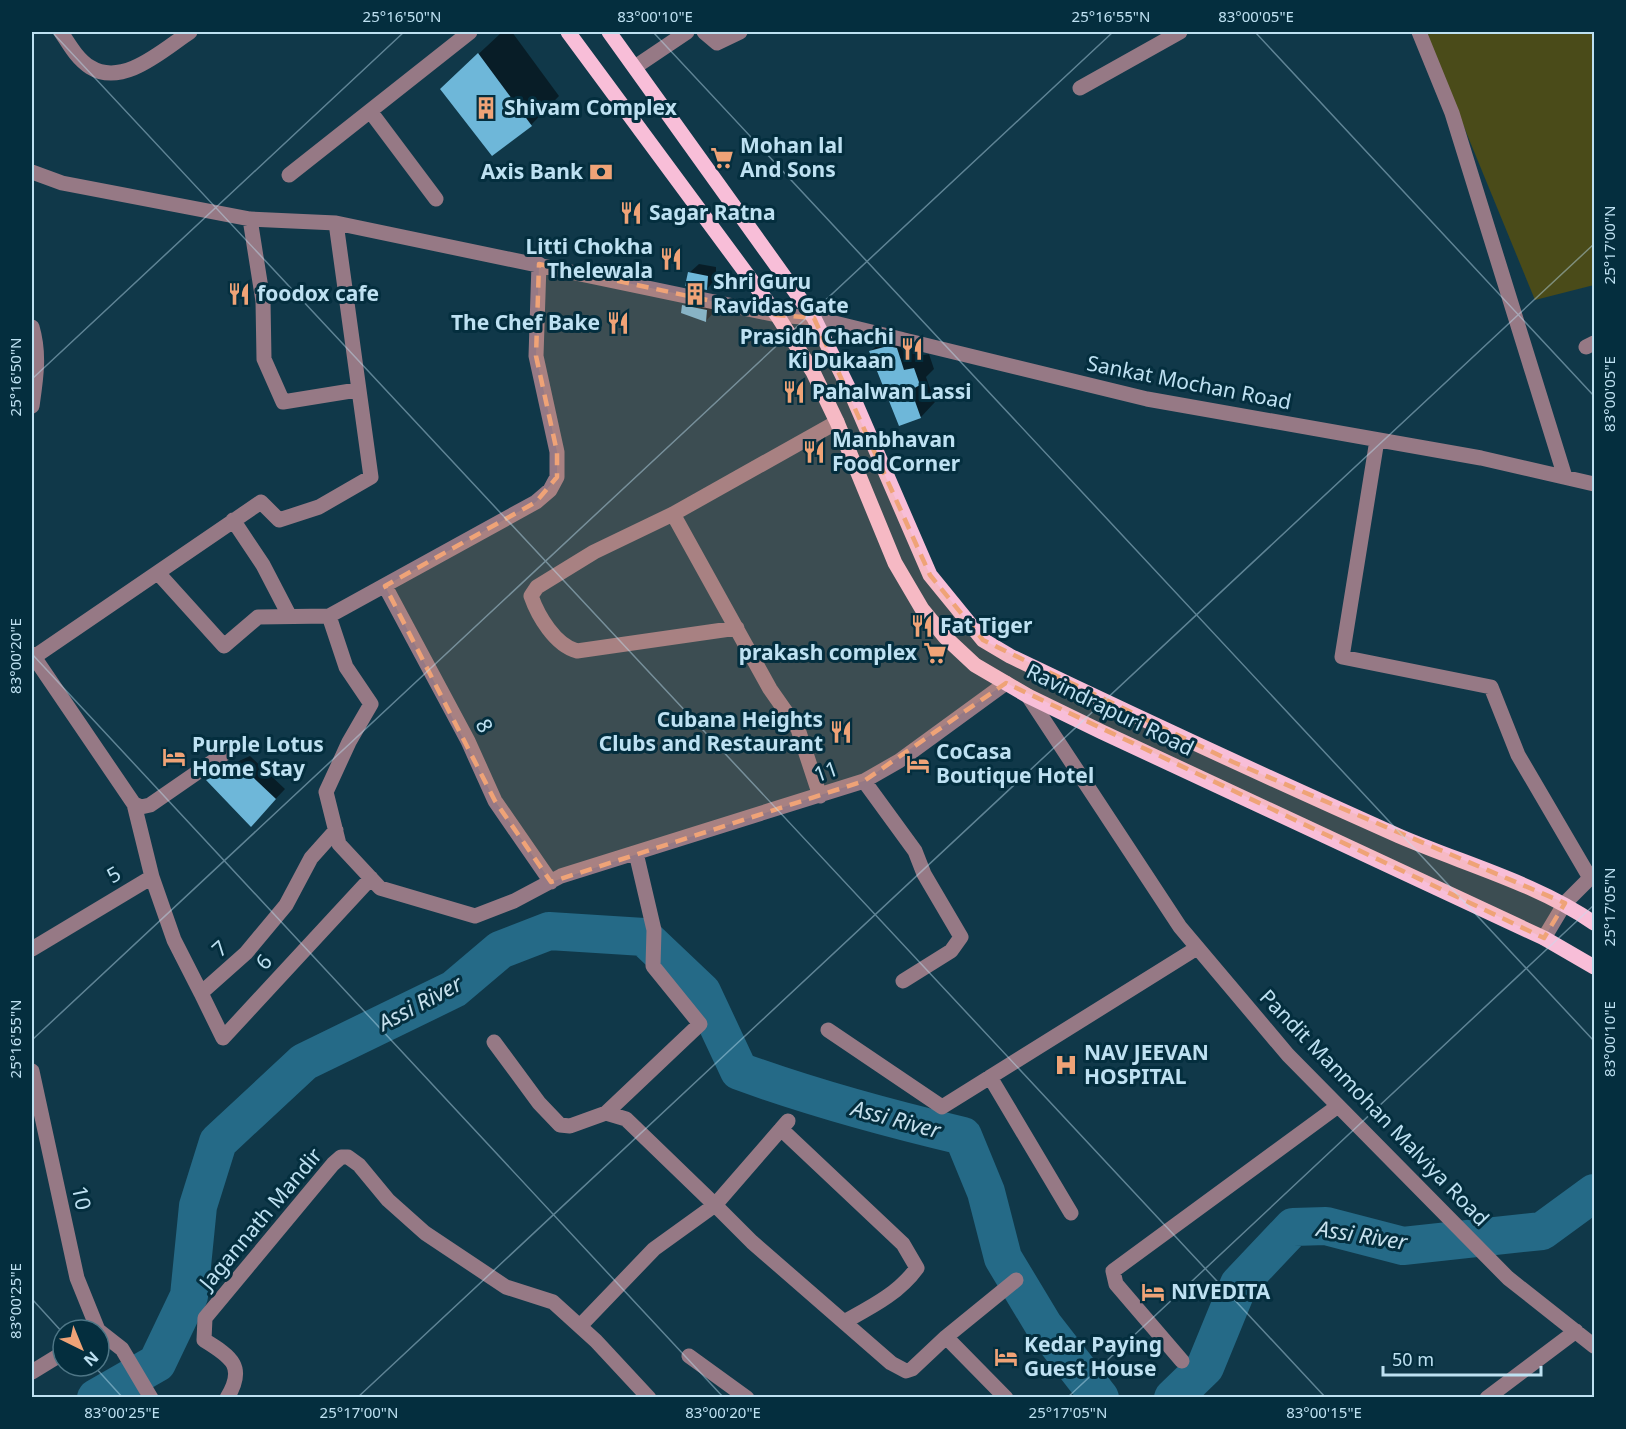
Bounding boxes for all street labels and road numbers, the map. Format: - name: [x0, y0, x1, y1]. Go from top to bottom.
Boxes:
- street label: Sankat Mochan Road: [1085, 348, 1294, 416]
- street label: Ravindrapuri Road: [1022, 656, 1199, 762]
- street label: 8: [470, 714, 500, 737]
- street label: 11: [810, 754, 842, 788]
- street label: 5: [101, 859, 126, 889]
- street label: 7: [205, 934, 233, 963]
- street label: 6: [249, 947, 278, 975]
- street label: Pandit Manmohan Malviya Road: [1254, 983, 1496, 1232]
- street label: Jagannath Mandir: [191, 1141, 328, 1297]
- street label: 10: [66, 1183, 98, 1212]

